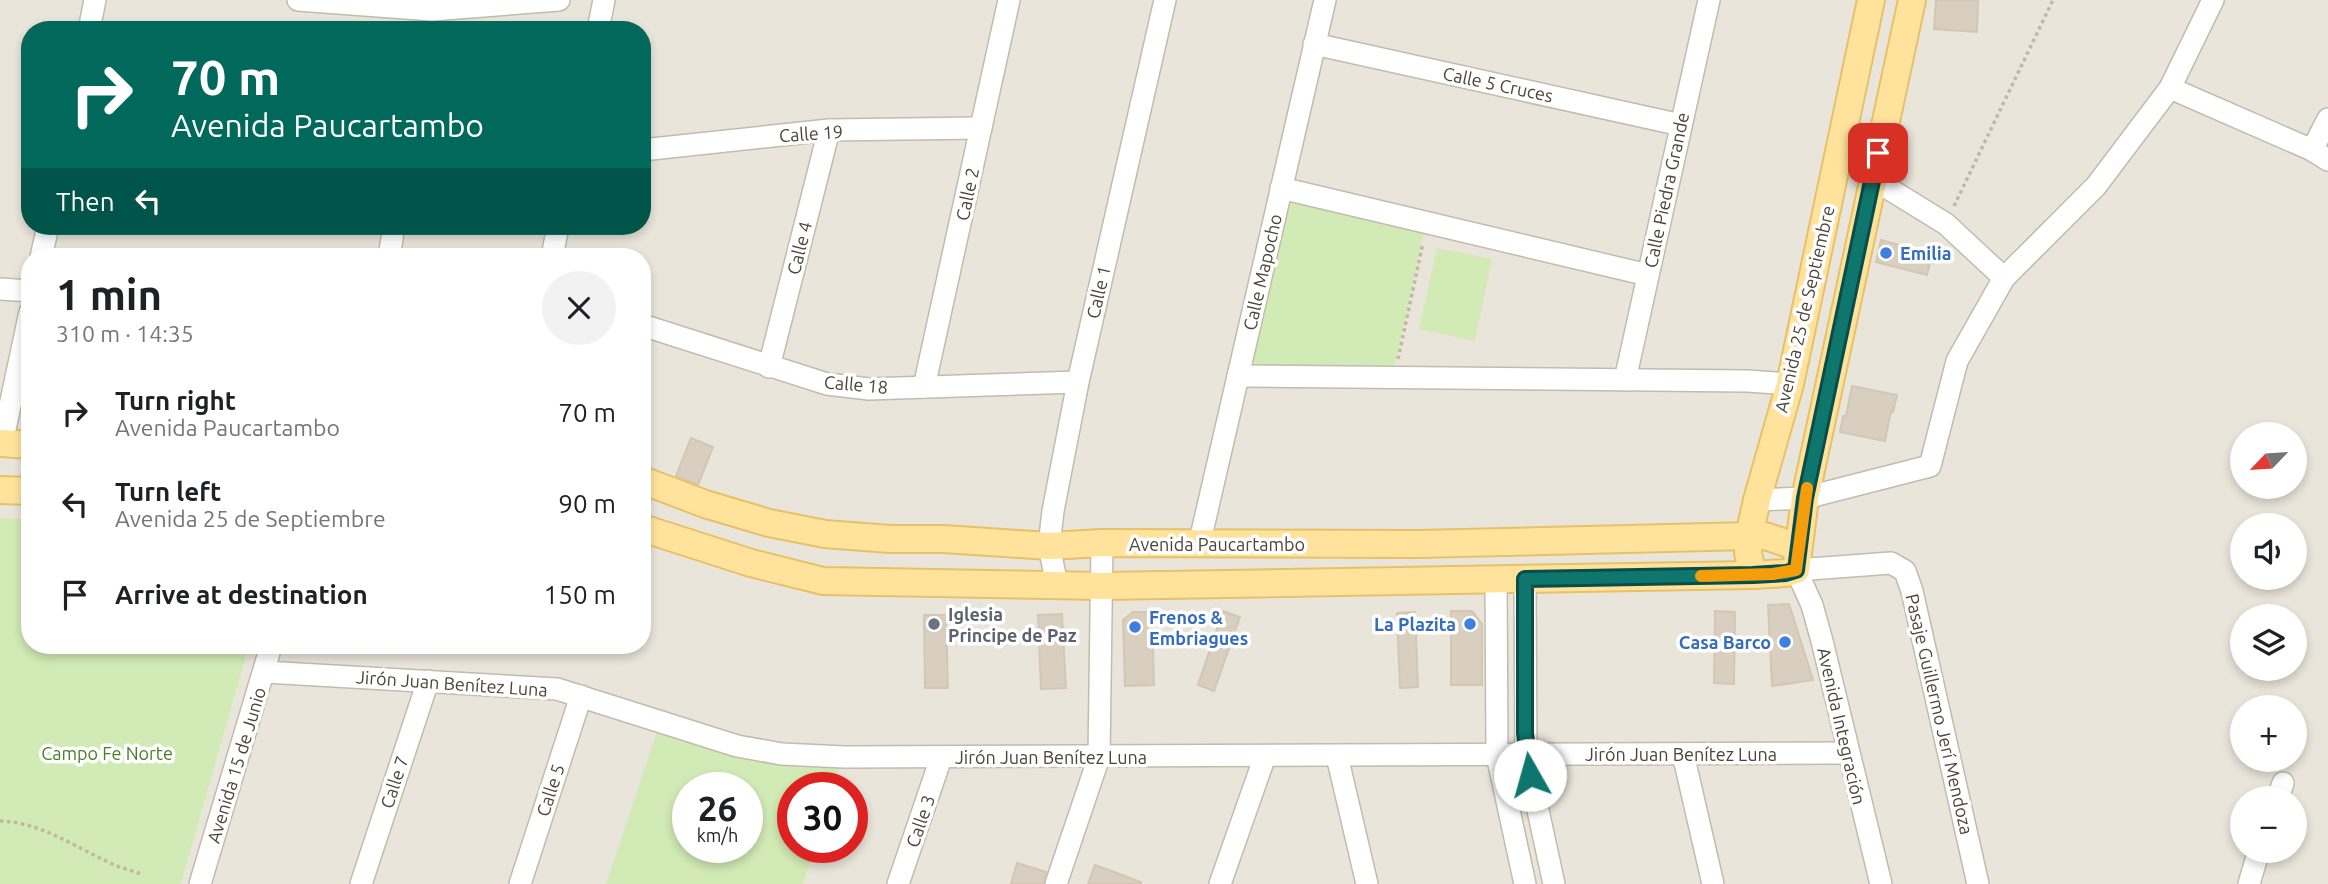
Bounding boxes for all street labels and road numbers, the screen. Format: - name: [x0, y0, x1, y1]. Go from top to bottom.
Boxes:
- street label: Calle 5 Cruces: [1441, 63, 1555, 105]
- street label: Calle Piedra Grande: [1640, 110, 1692, 270]
- street label: Calle 19: [778, 121, 844, 145]
- street label: Calle 2: [952, 166, 982, 222]
- street label: Avenida 25 de Septiembre: [1770, 204, 1838, 414]
- street label: Calle Mapocho: [1239, 212, 1285, 332]
- street label: Calle 4: [783, 219, 815, 277]
- street label: Calle 1: [1082, 263, 1114, 321]
- street label: Calle 18: [823, 371, 889, 397]
- street label: Avenida Paucartambo: [1129, 534, 1305, 554]
- street label: Pasaje Guillermo Jerí Mendoza: [1903, 592, 1977, 836]
- street label: Avenida Integración: [1814, 646, 1870, 806]
- street label: Jirón Juan Benítez Luna: [355, 666, 549, 700]
- street label: Avenida 15 de Junio: [203, 685, 269, 845]
- street label: Jirón Juan Benítez Luna: [1585, 744, 1777, 764]
- street label: Jirón Juan Benítez Luna: [955, 747, 1147, 767]
- street label: Calle 7: [376, 753, 412, 811]
- street label: Calle 5: [532, 761, 568, 819]
- street label: Calle 3: [902, 792, 938, 850]

